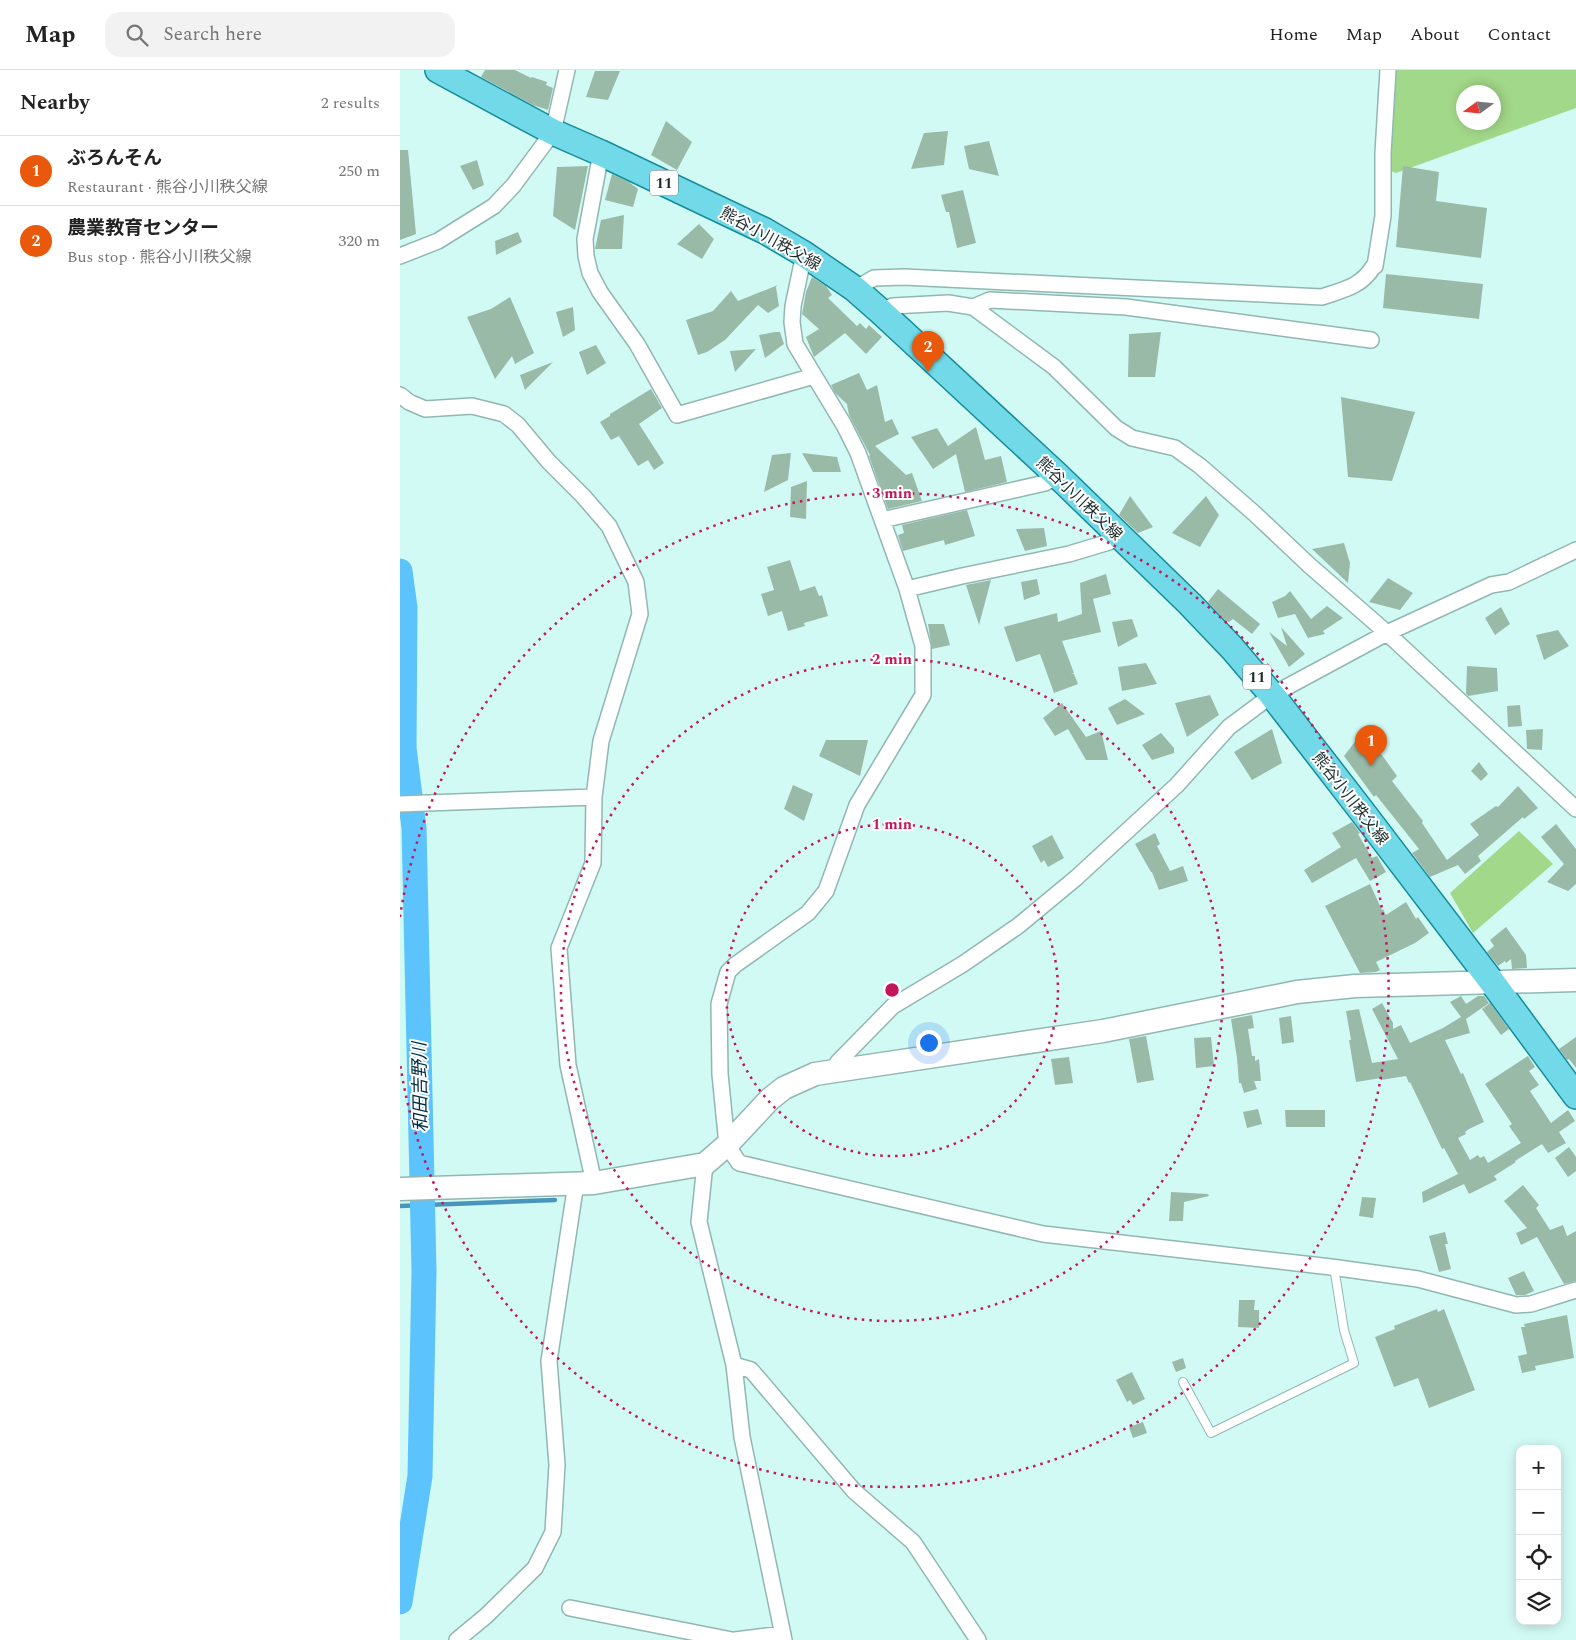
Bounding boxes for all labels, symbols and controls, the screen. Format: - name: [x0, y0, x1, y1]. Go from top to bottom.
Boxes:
- search box: [105, 12, 455, 57]
- text: Map: [25, 17, 75, 53]
- text: Search here: [163, 20, 262, 49]
- icon: search: [123, 21, 151, 49]
- text: Home: [1269, 21, 1318, 48]
- text: Map: [1346, 21, 1382, 48]
- text: About: [1410, 21, 1460, 48]
- text: Contact: [1488, 21, 1551, 48]
- north arrow: [1456, 85, 1501, 130]
- text: Nearby: [20, 87, 90, 119]
- text: 2 results: [321, 91, 380, 115]
- text: ぶろんそん: [67, 144, 162, 173]
- text: 1: [32, 159, 40, 183]
- text: 250 m: [338, 159, 380, 183]
- road number: 11: [650, 170, 678, 196]
- text: Restaurant · 熊谷小川秩父線: [67, 175, 268, 199]
- street label: 熊谷小川秩父線: [716, 201, 825, 277]
- text: 農業教育センター: [67, 214, 219, 243]
- text: 2: [32, 229, 40, 253]
- text: 320 m: [338, 229, 380, 253]
- text: Bus stop · 熊谷小川秩父線: [67, 245, 252, 269]
- pin: 2: [912, 331, 944, 372]
- street label: 熊谷小川秩父線: [1031, 451, 1128, 546]
- text: 3 min: [872, 482, 912, 505]
- text: 2 min: [872, 648, 912, 671]
- road number: 11: [1243, 664, 1271, 690]
- pin: 1: [1355, 725, 1387, 766]
- street label: 熊谷小川秩父線: [1306, 747, 1394, 850]
- text: 1 min: [872, 813, 912, 836]
- centre of rings: [883, 981, 901, 999]
- your location: [916, 1030, 942, 1056]
- water label: 和田吉野川: [406, 1040, 435, 1132]
- map controls: [1516, 1445, 1561, 1625]
- button: +: [1516, 1445, 1561, 1490]
- button: −: [1516, 1490, 1561, 1535]
- button: locate: [1516, 1535, 1561, 1580]
- button: layers: [1516, 1580, 1561, 1625]

